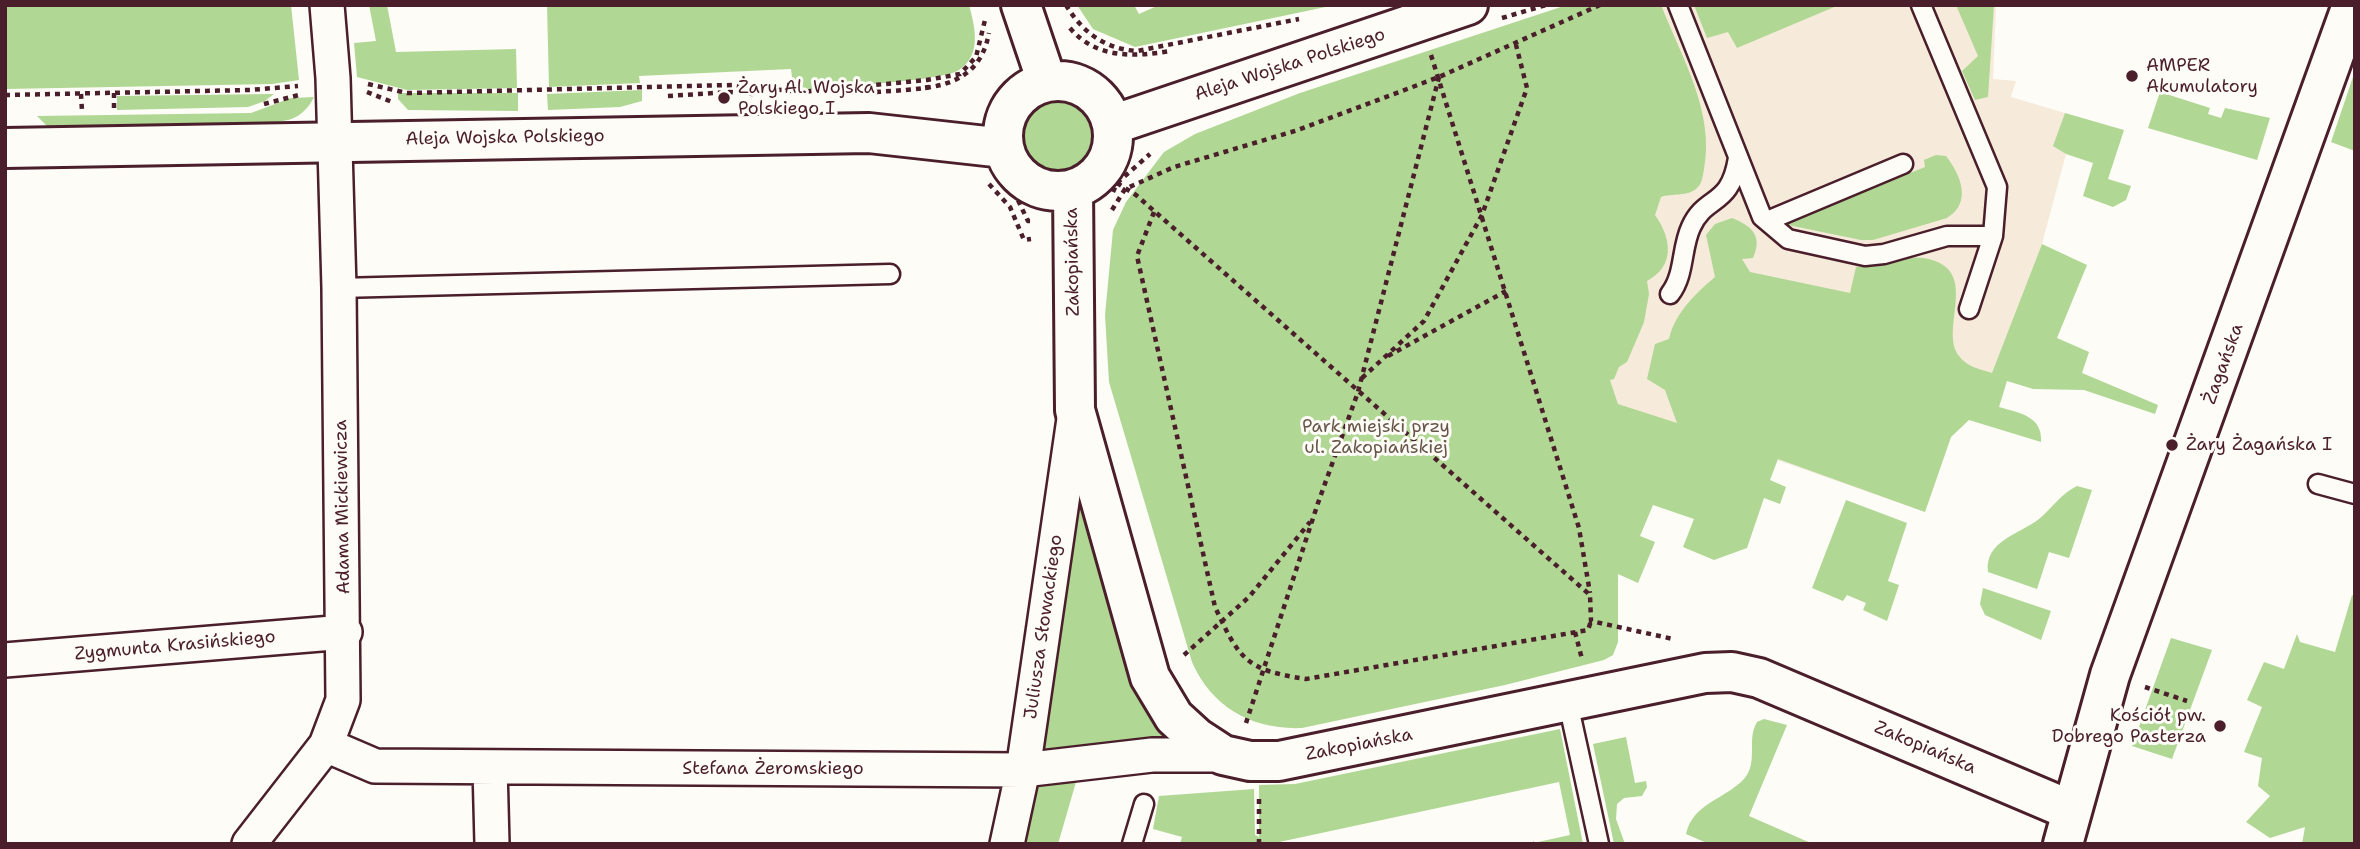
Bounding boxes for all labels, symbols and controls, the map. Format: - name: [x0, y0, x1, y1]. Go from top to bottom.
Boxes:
- street label: Aleja Wojska Polskiego: [1192, 24, 1388, 106]
- place label: AMPER Akumulatory: [2146, 55, 2258, 98]
- marker: AMPER Akumulatory: [2124, 68, 2140, 84]
- place label: Żary Al. Wojska Polskiego I: [738, 77, 875, 119]
- marker: Żary Al. Wojska Polskiego I: [716, 90, 732, 106]
- street label: Aleja Wojska Polskiego: [405, 125, 605, 151]
- street label: Zakopiańska: [1061, 208, 1085, 316]
- street label: Żagańska: [2199, 321, 2249, 407]
- park label: Park miejski przy ul. Zakopiańskiej: [1302, 416, 1450, 458]
- street label: Adama Mickiewicza: [331, 419, 355, 595]
- place label: Żary Żagańska I: [2186, 434, 2332, 456]
- marker: Żary Żagańska I: [2164, 437, 2180, 453]
- street label: Juliusza Słowackiego: [1020, 533, 1068, 721]
- street label: Zygmunta Krasińskiego: [74, 626, 276, 666]
- place label: Kościół pw. Dobrego Pasterza: [2052, 705, 2206, 748]
- street label: Zakopiańska: [1871, 717, 1979, 779]
- marker: Kościół pw. Dobrego Pasterza: [2212, 718, 2228, 734]
- street label: Zakopiańska: [1304, 724, 1414, 766]
- street label: Stefana Żeromskiego: [682, 758, 864, 780]

